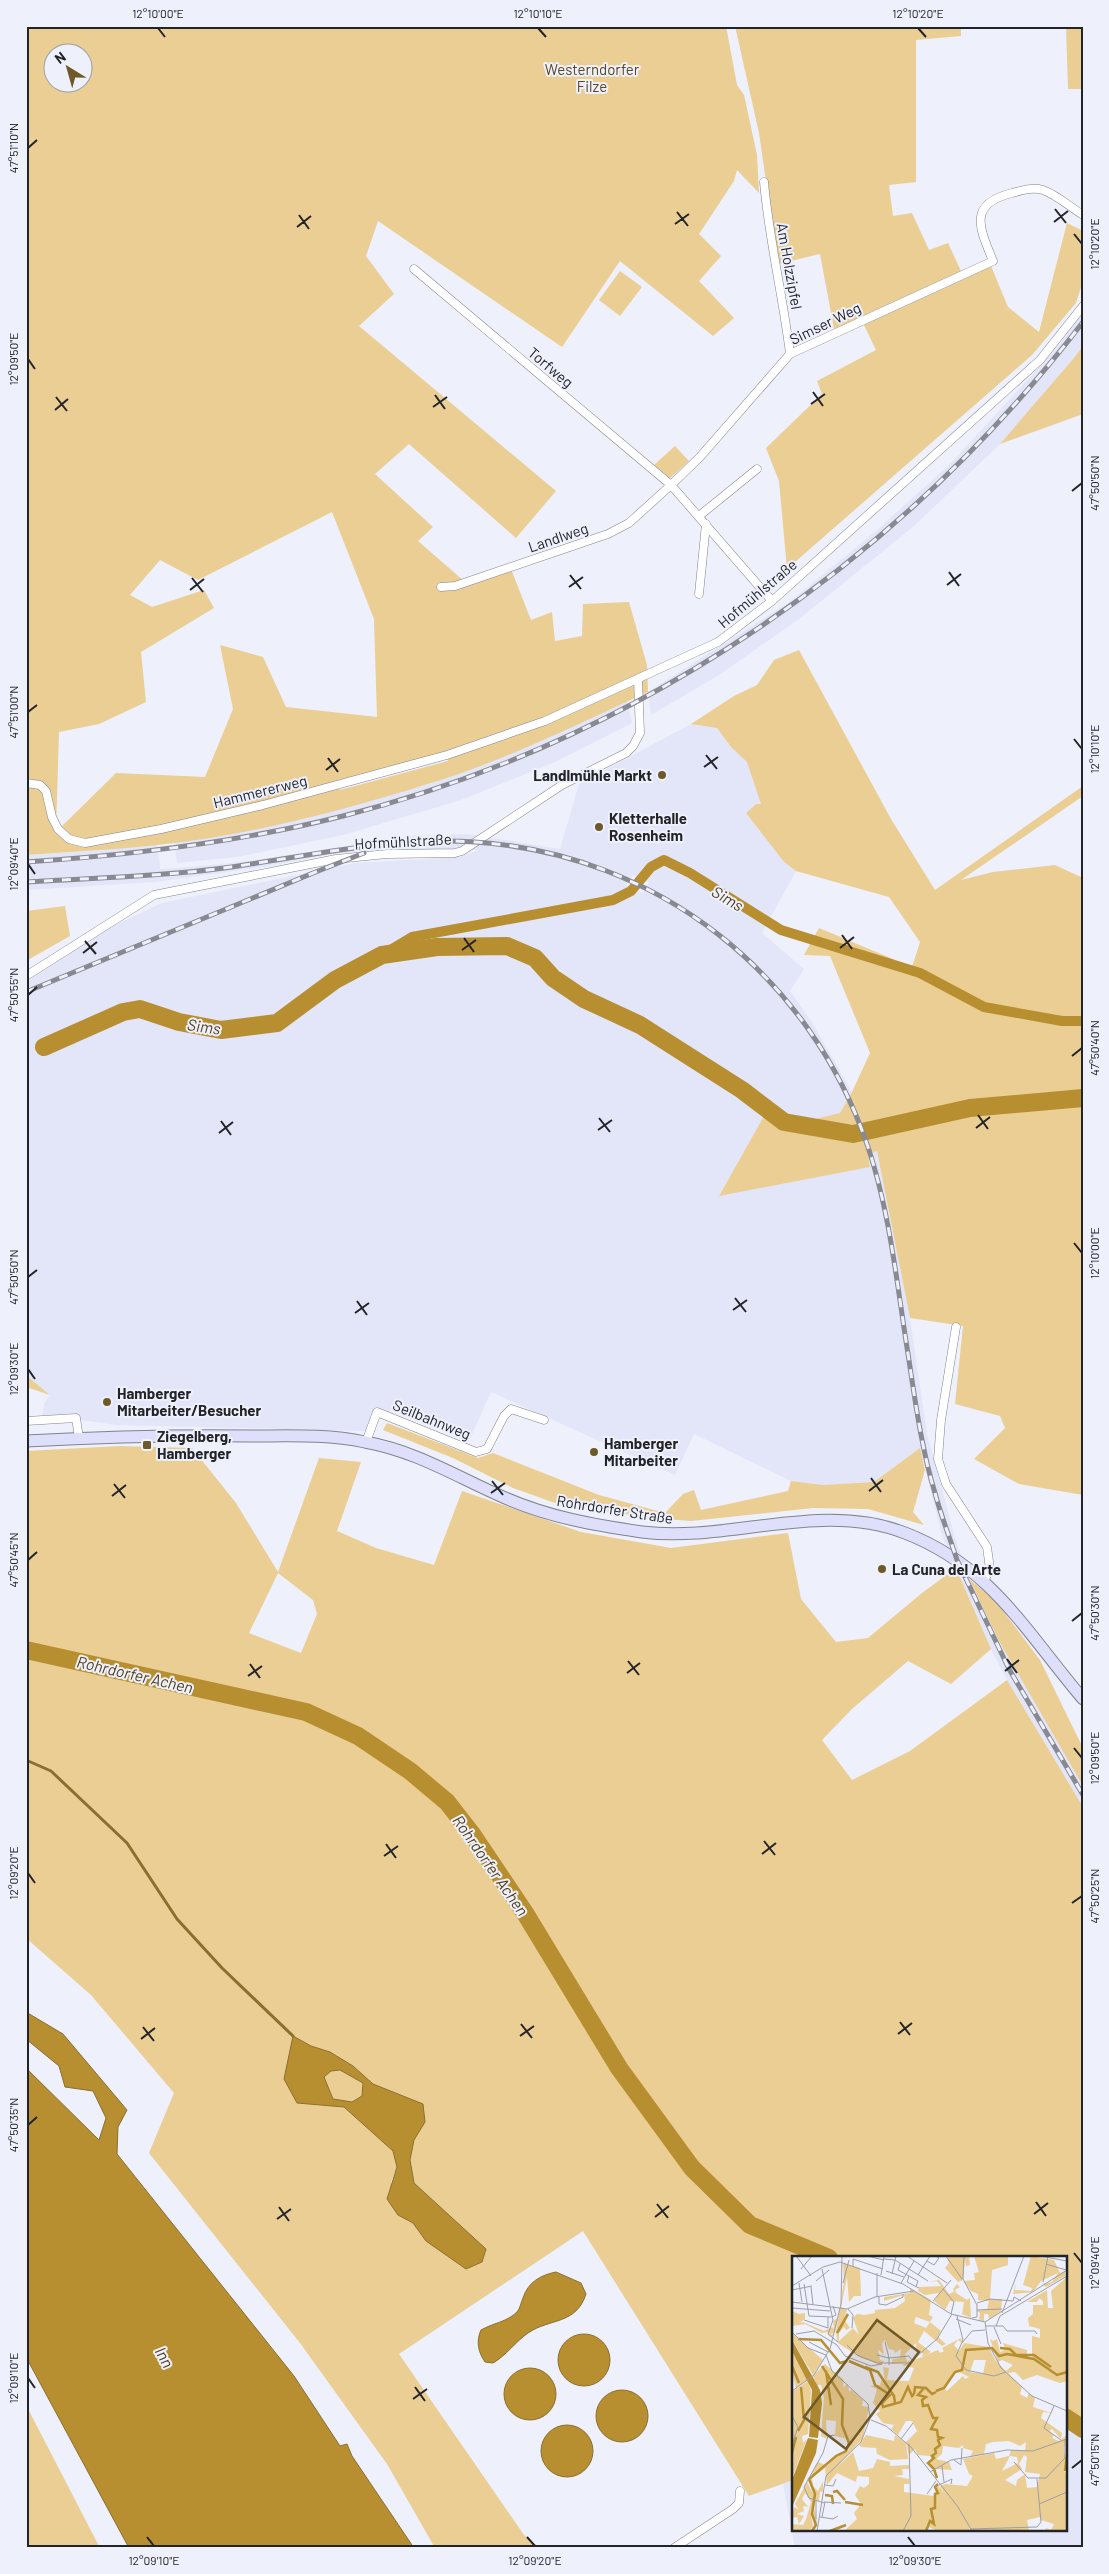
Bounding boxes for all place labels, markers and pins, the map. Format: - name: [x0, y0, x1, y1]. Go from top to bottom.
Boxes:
- place label: Landlmühle Markt: [533, 766, 652, 784]
- marker: Landlmühle Markt: [656, 769, 668, 781]
- place label: Kletterhalle Rosenheim: [609, 809, 687, 844]
- marker: Kletterhalle Rosenheim: [593, 821, 605, 833]
- place label: Hamberger Mitarbeiter/Besucher: [117, 1384, 261, 1419]
- marker: Hamberger Mitarbeiter/Besucher: [101, 1396, 113, 1408]
- place label: Ziegelberg, Hamberger: [157, 1427, 232, 1462]
- place label: Hamberger Mitarbeiter: [604, 1434, 678, 1469]
- marker: Ziegelberg, Hamberger: [141, 1439, 153, 1451]
- marker: Hamberger Mitarbeiter: [588, 1446, 600, 1458]
- place label: La Cuna del Arte: [892, 1560, 1001, 1578]
- marker: La Cuna del Arte: [876, 1563, 888, 1575]

